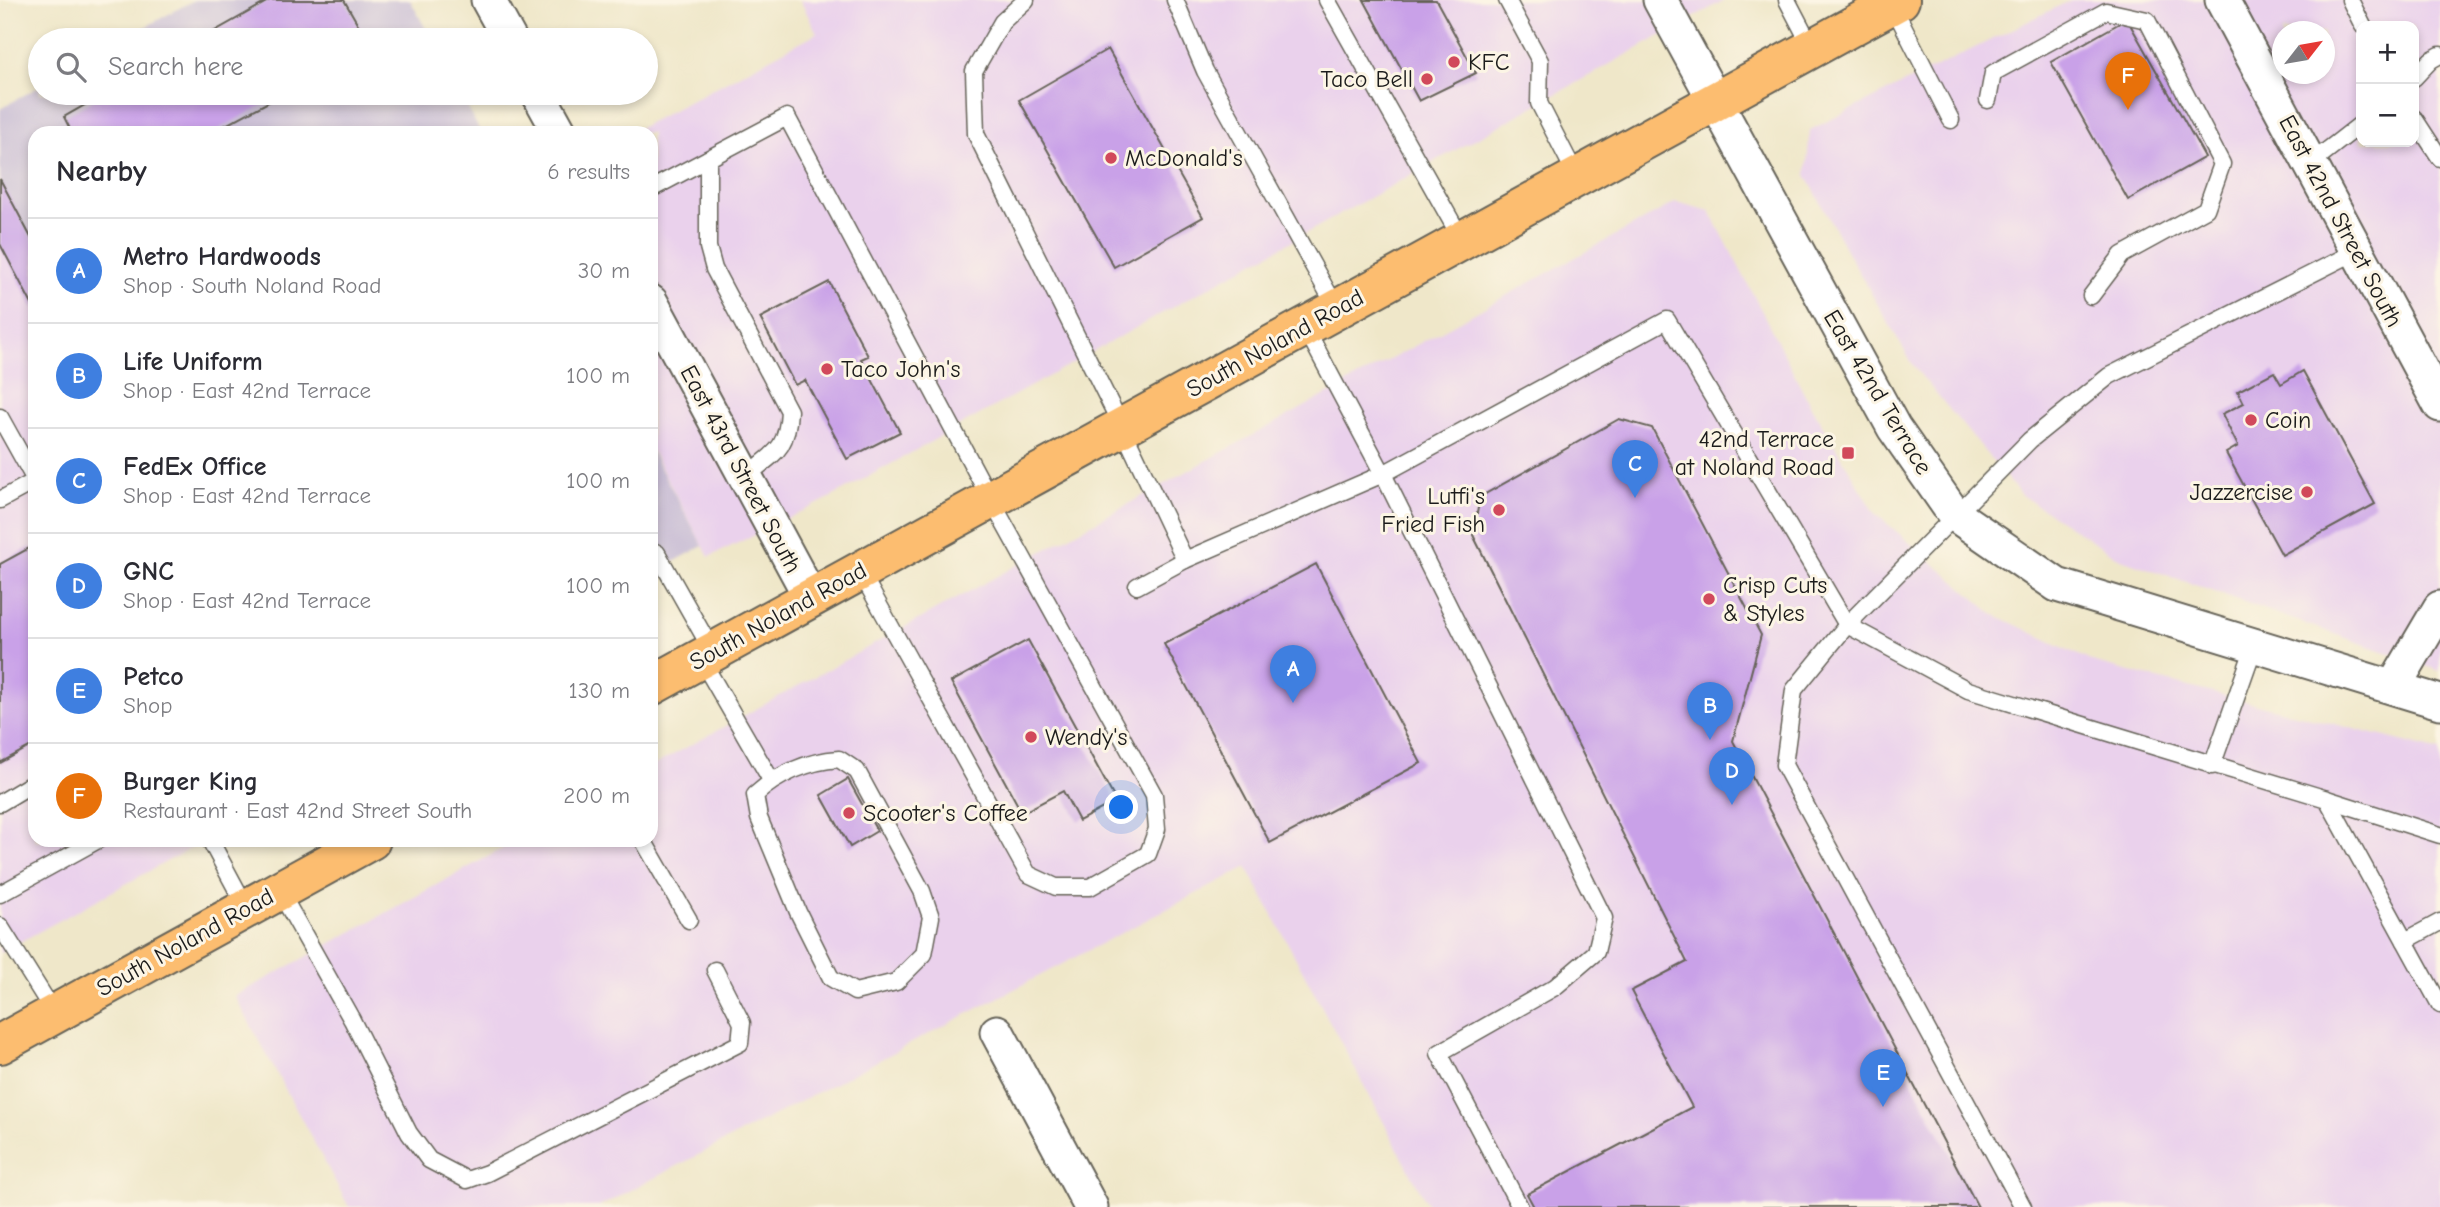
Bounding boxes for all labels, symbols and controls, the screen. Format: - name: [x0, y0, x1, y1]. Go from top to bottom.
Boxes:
- north arrow: [2272, 21, 2335, 84]
- map controls: [2356, 21, 2419, 147]
- button: +: [2356, 21, 2419, 84]
- search box: [28, 28, 658, 105]
- icon: search: [52, 48, 90, 86]
- place label: KFC: [1468, 48, 1509, 76]
- text: Search here: [108, 52, 243, 82]
- pin: F: [2105, 52, 2151, 110]
- marker: KFC: [1446, 54, 1462, 70]
- place label: Taco Bell: [1321, 65, 1413, 93]
- marker: Taco Bell: [1419, 71, 1435, 87]
- button: −: [2356, 84, 2419, 147]
- street label: East 42nd Street South: [2273, 110, 2409, 332]
- place label: McDonald's: [1125, 144, 1243, 172]
- marker: McDonald's: [1103, 150, 1119, 166]
- text: Nearby: [56, 154, 147, 189]
- text: 6 results: [547, 158, 630, 185]
- text: Metro Hardwoods: [123, 242, 321, 272]
- text: A: [73, 257, 85, 284]
- text: 30 m: [578, 257, 630, 284]
- text: Shop · South Noland Road: [123, 272, 381, 299]
- street label: South Noland Road: [1182, 283, 1368, 403]
- street label: East 42nd Terrace: [1818, 305, 1938, 479]
- text: Life Uniform: [123, 347, 263, 377]
- place label: Taco John's: [841, 355, 960, 383]
- street label: East 43rd Street South: [674, 360, 808, 578]
- marker: Taco John's: [819, 361, 835, 377]
- text: B: [72, 362, 86, 389]
- text: 100 m: [566, 362, 630, 389]
- text: Shop · East 42nd Terrace: [123, 377, 371, 404]
- place label: Coin: [2265, 406, 2311, 434]
- marker: Coin: [2243, 412, 2259, 428]
- place label: 42nd Terrace at Noland Road: [1675, 425, 1834, 481]
- pin: C: [1612, 440, 1658, 498]
- marker: 42nd Terrace at Noland Road: [1840, 445, 1856, 461]
- text: FedEx Office: [123, 452, 266, 482]
- text: C: [72, 467, 86, 494]
- text: 100 m: [566, 467, 630, 494]
- place label: Jazzercise: [2190, 478, 2293, 506]
- text: Shop · East 42nd Terrace: [123, 482, 371, 509]
- place label: Lutfi's Fried Fish: [1381, 482, 1485, 538]
- marker: Jazzercise: [2299, 484, 2315, 500]
- marker: Lutfi's Fried Fish: [1491, 502, 1507, 518]
- street label: South Noland Road: [685, 556, 871, 676]
- text: GNC: [123, 557, 174, 587]
- place label: Crisp Cuts & Styles: [1723, 571, 1827, 627]
- text: D: [72, 572, 86, 599]
- text: 100 m: [566, 572, 630, 599]
- text: Shop · East 42nd Terrace: [123, 587, 371, 614]
- marker: Crisp Cuts & Styles: [1701, 591, 1717, 607]
- pin: A: [1270, 645, 1316, 703]
- text: Petco: [123, 662, 184, 692]
- text: E: [72, 677, 86, 704]
- text: 130 m: [569, 677, 630, 704]
- pin: B: [1687, 682, 1733, 740]
- text: Shop: [123, 692, 172, 719]
- place label: Wendy's: [1045, 723, 1128, 751]
- marker: Wendy's: [1023, 729, 1039, 745]
- pin: D: [1709, 747, 1755, 805]
- text: Burger King: [123, 767, 258, 797]
- text: F: [72, 782, 86, 809]
- text: 200 m: [563, 782, 630, 809]
- your location: [1104, 790, 1138, 824]
- text: Restaurant · East 42nd Street South: [123, 797, 472, 824]
- place label: Scooter's Coffee: [863, 799, 1028, 827]
- marker: Scooter's Coffee: [841, 805, 857, 821]
- street label: South Noland Road: [92, 882, 278, 1002]
- pin: E: [1860, 1049, 1906, 1107]

